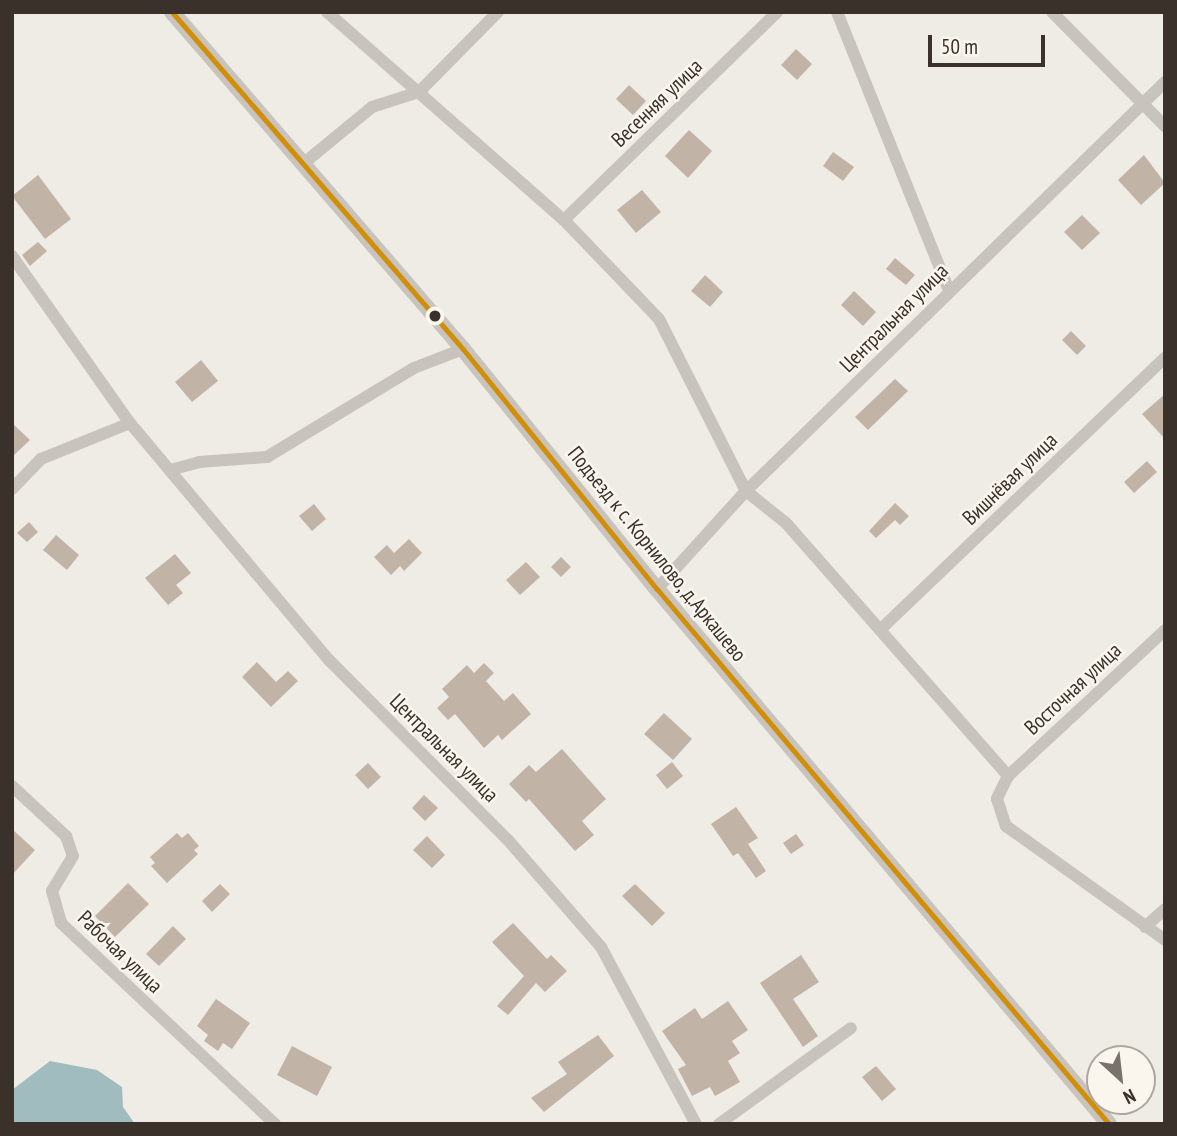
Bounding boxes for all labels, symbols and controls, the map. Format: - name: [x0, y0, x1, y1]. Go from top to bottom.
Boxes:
- scale bar: [932, 21, 1049, 65]
- text: 50 m: [941, 33, 978, 60]
- street label: Весенняя улица: [606, 54, 708, 152]
- street label: Центральная улица: [835, 259, 953, 377]
- unlabelled marker: [428, 309, 442, 323]
- street label: Вишнёвая улица: [957, 428, 1063, 530]
- street label: Подъезд к с. Корнилово, д.Аркашево: [562, 440, 752, 668]
- street label: Восточная улица: [1019, 638, 1127, 740]
- street label: Центральная улица: [385, 689, 503, 807]
- street label: Рабочая улица: [72, 905, 168, 999]
- north arrow: [1086, 1045, 1156, 1115]
- text: N: [1120, 1084, 1140, 1110]

